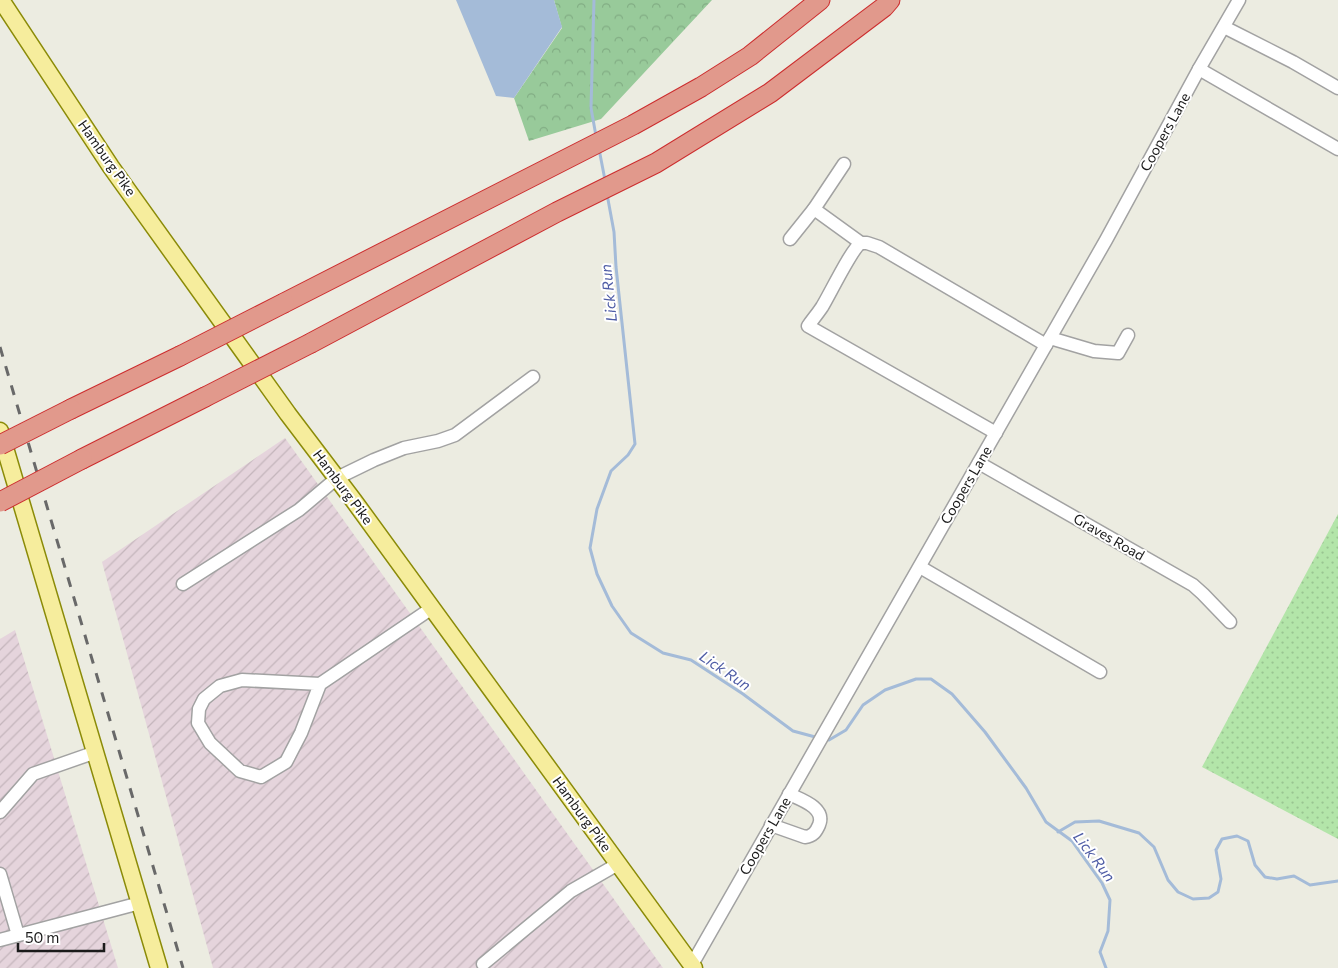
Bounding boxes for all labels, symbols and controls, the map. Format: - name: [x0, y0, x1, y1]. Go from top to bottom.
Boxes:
- street label: Coopers Lane: [1136, 90, 1193, 174]
- street label: Hamburg Pike: [75, 116, 140, 199]
- water label: Lick Run: [596, 263, 620, 323]
- street label: Coopers Lane: [936, 443, 995, 527]
- street label: Hamburg Pike: [310, 446, 377, 527]
- street label: Graves Road: [1071, 509, 1148, 564]
- water label: Lick Run: [697, 647, 755, 694]
- street label: Hamburg Pike: [549, 773, 615, 855]
- street label: Coopers Lane: [735, 794, 794, 878]
- water label: Lick Run: [1070, 828, 1119, 885]
- scale bar: [18, 920, 104, 952]
- text: 50 m: [25, 928, 59, 946]

